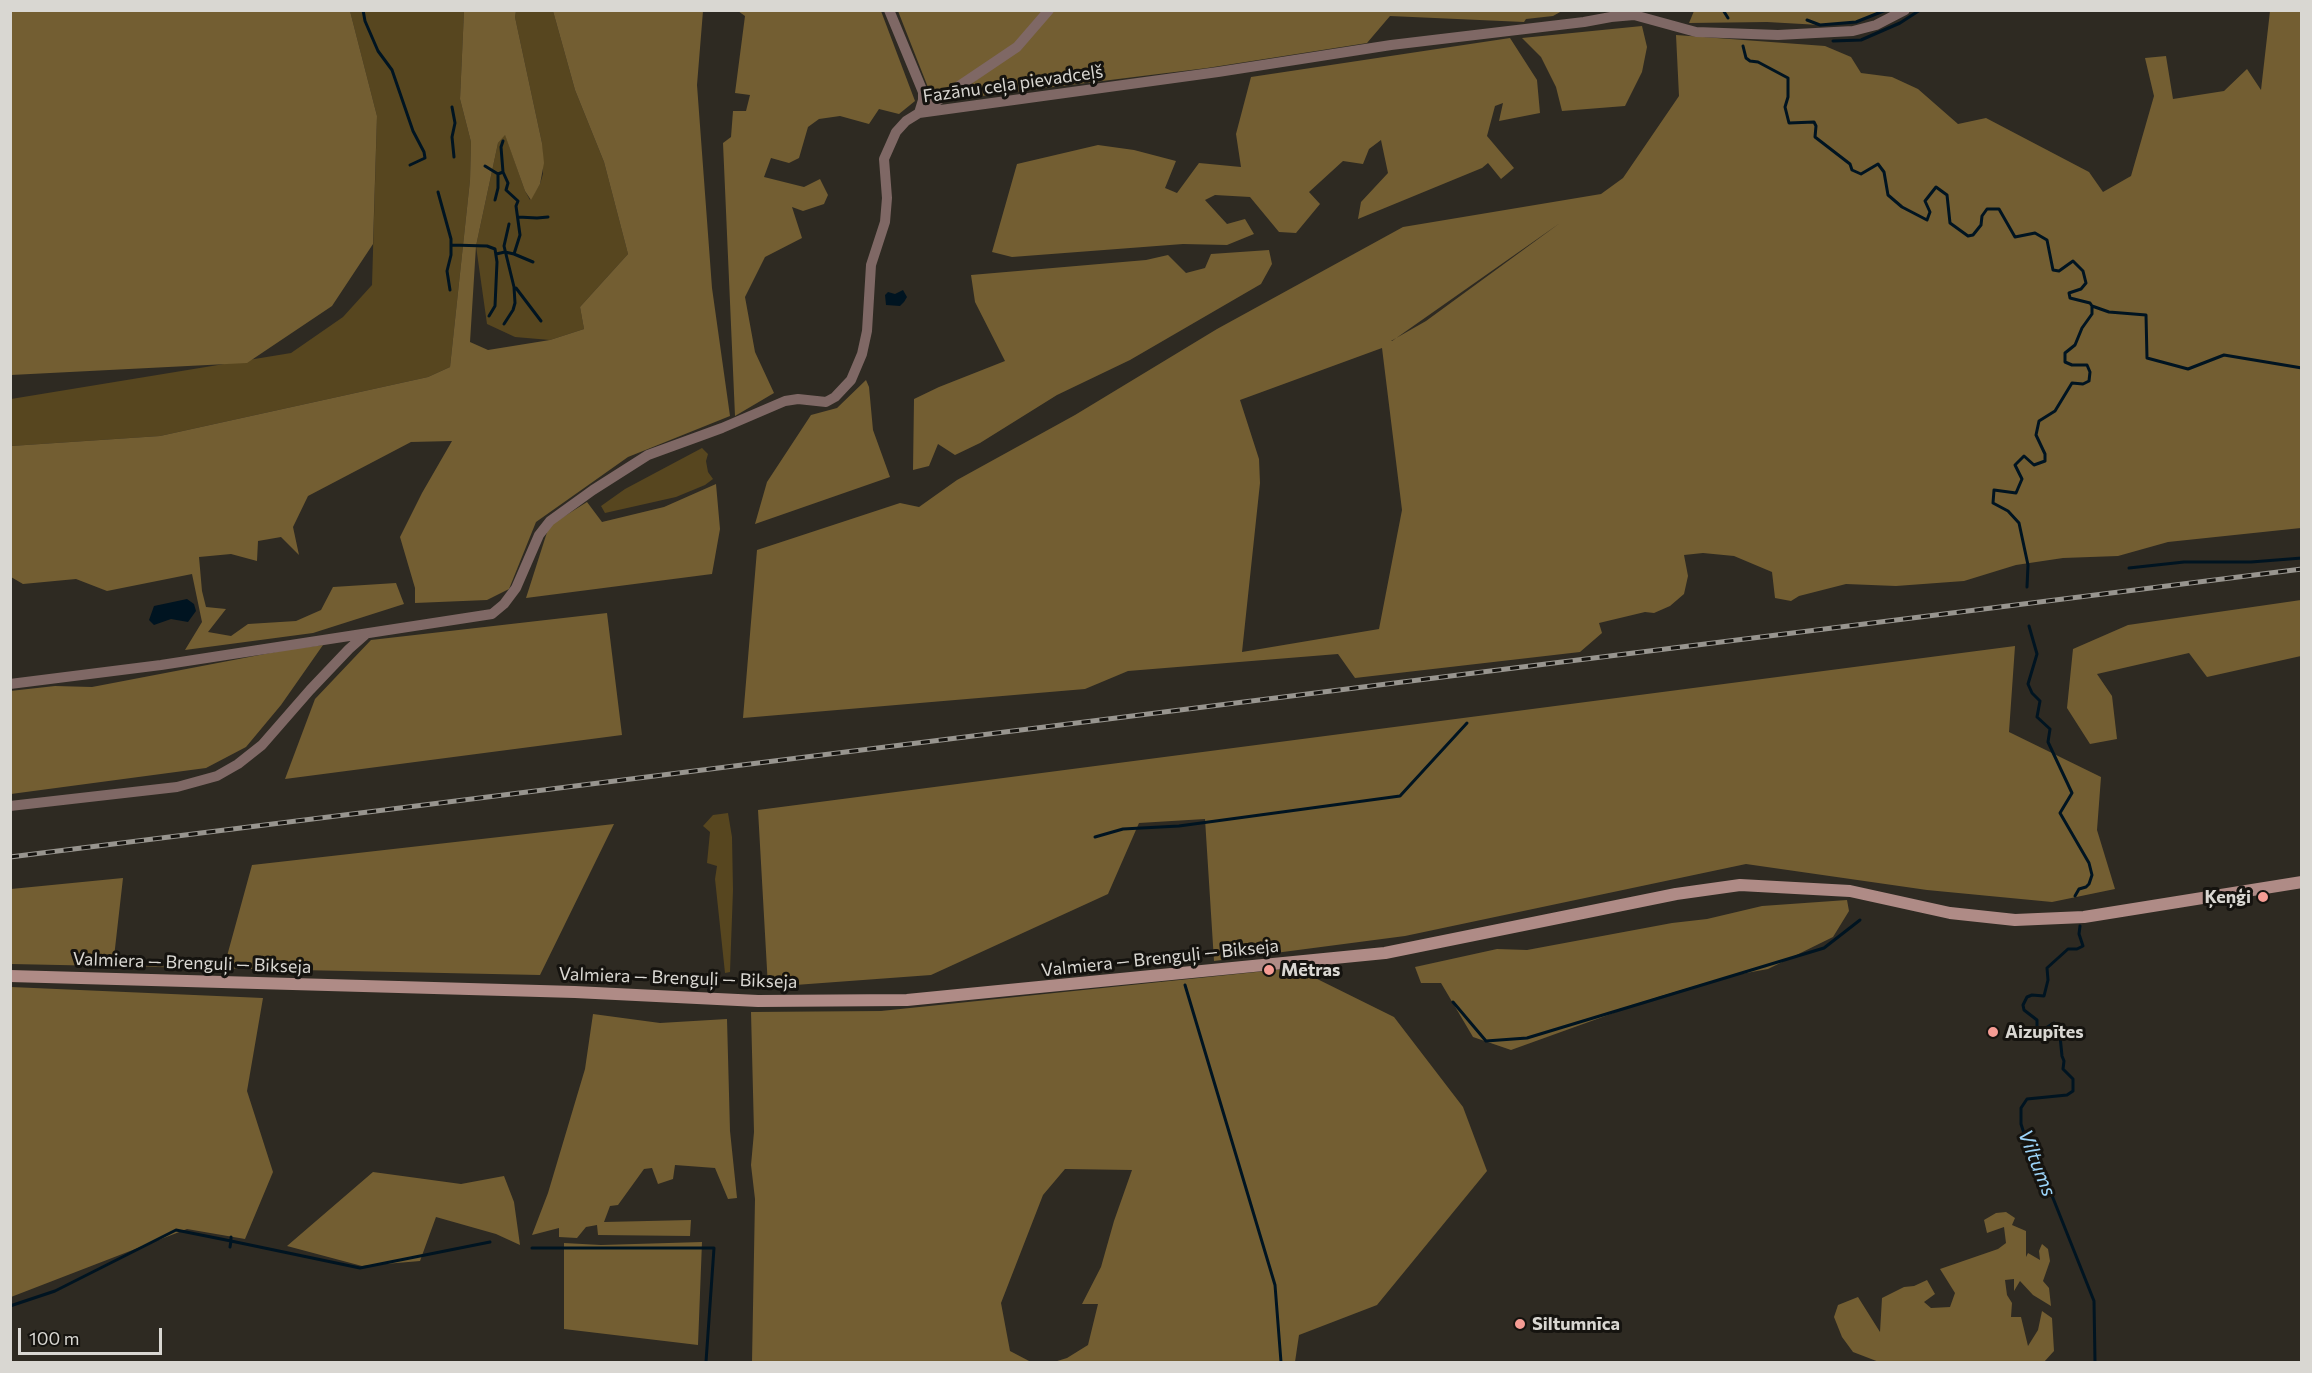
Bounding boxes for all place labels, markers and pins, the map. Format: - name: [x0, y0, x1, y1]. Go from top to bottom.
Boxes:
- place label: Ķeņģi: [2204, 886, 2251, 908]
- marker: Ķeņģi: [2256, 890, 2270, 904]
- place label: Mētras: [1281, 959, 1340, 981]
- marker: Mētras: [1262, 963, 1276, 977]
- place label: Aizupītes: [2005, 1021, 2084, 1043]
- marker: Aizupītes: [1986, 1025, 2000, 1039]
- place label: Siltumnīca: [1532, 1313, 1620, 1335]
- marker: Siltumnīca: [1513, 1317, 1527, 1331]

